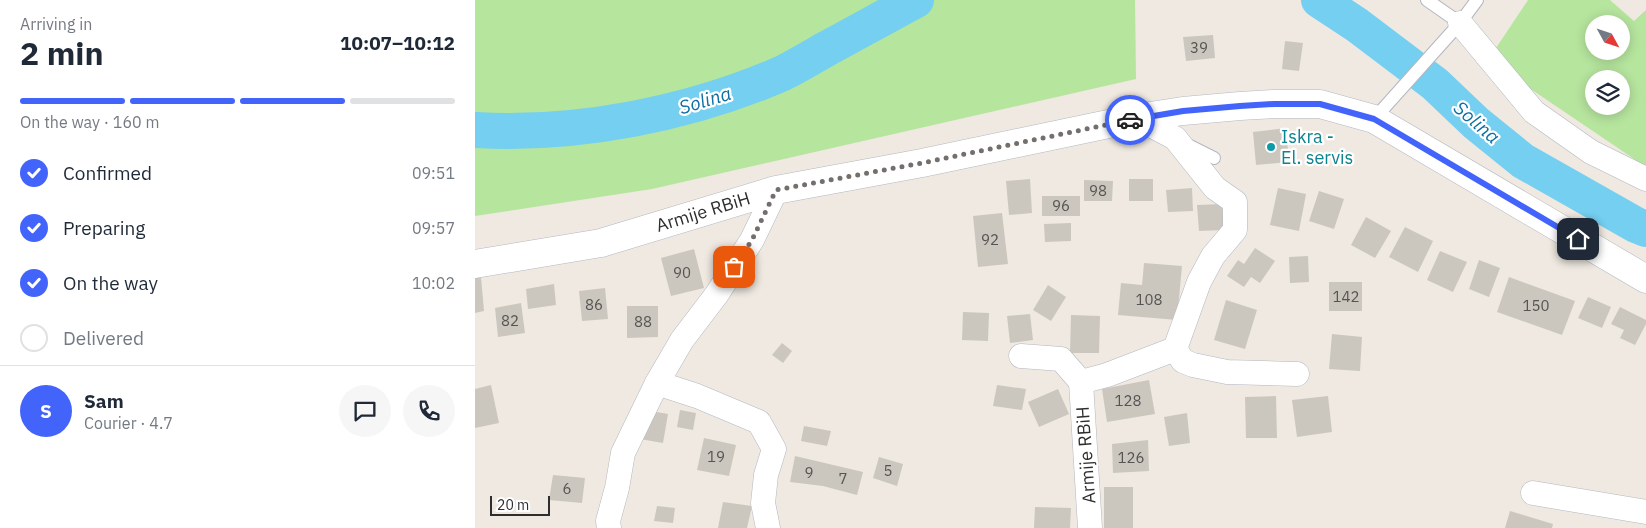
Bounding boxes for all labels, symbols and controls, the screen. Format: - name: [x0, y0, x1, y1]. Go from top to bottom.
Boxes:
- text: Arriving in: [20, 14, 92, 34]
- north arrow: [1585, 15, 1630, 60]
- map controls: [1585, 15, 1630, 115]
- text: 10:07–10:12: [340, 31, 455, 55]
- text: 2 min: [20, 32, 104, 74]
- house number: 39: [1190, 38, 1208, 57]
- button: layers: [1585, 70, 1630, 115]
- water label: Solina: [676, 81, 734, 119]
- courier: [1105, 95, 1155, 145]
- water label: Solina: [1449, 95, 1505, 149]
- icon: car: [1116, 106, 1144, 134]
- text: On the way · 160 m: [20, 112, 159, 132]
- place label: Iskra - El. servis: [1281, 125, 1353, 169]
- marker: Iskra - El. servis: [1265, 141, 1277, 153]
- icon: check: [20, 159, 48, 187]
- text: Confirmed: [63, 161, 152, 185]
- text: 09:51: [412, 163, 455, 183]
- house number: 98: [1089, 181, 1107, 200]
- street label: Armije RBiH: [653, 186, 753, 237]
- house number: 96: [1052, 196, 1070, 215]
- icon: check: [20, 214, 48, 242]
- text: Preparing: [63, 216, 145, 240]
- text: 09:57: [412, 218, 455, 238]
- pin: [1557, 218, 1599, 260]
- icon: home: [1564, 225, 1592, 253]
- house number: 92: [981, 230, 999, 249]
- pin: [713, 246, 755, 288]
- icon: bag: [720, 253, 748, 281]
- house number: 90: [673, 263, 691, 282]
- icon: check: [20, 269, 48, 297]
- text: On the way: [63, 271, 158, 295]
- text: 10:02: [412, 273, 455, 293]
- house number: 142: [1332, 287, 1360, 306]
- house number: 108: [1135, 290, 1163, 309]
- house number: 86: [585, 295, 603, 314]
- house number: 150: [1522, 296, 1550, 315]
- house number: 82: [501, 311, 519, 330]
- house number: 88: [634, 312, 652, 331]
- text: Delivered: [63, 326, 144, 350]
- button: chat: [339, 385, 391, 437]
- button: phone: [403, 385, 455, 437]
- text: Sam: [84, 389, 124, 413]
- house number: 128: [1114, 391, 1142, 410]
- text: S: [40, 399, 52, 423]
- street label: Armije RBiH: [1071, 406, 1100, 504]
- text: Courier · 4.7: [84, 413, 173, 433]
- house number: 19: [707, 447, 725, 466]
- house number: 126: [1117, 448, 1145, 467]
- house number: 5: [883, 461, 893, 480]
- house number: 9: [804, 463, 814, 482]
- house number: 7: [838, 469, 848, 488]
- house number: 6: [562, 479, 572, 498]
- scale bar: [490, 493, 550, 516]
- text: 20 m: [497, 496, 529, 514]

